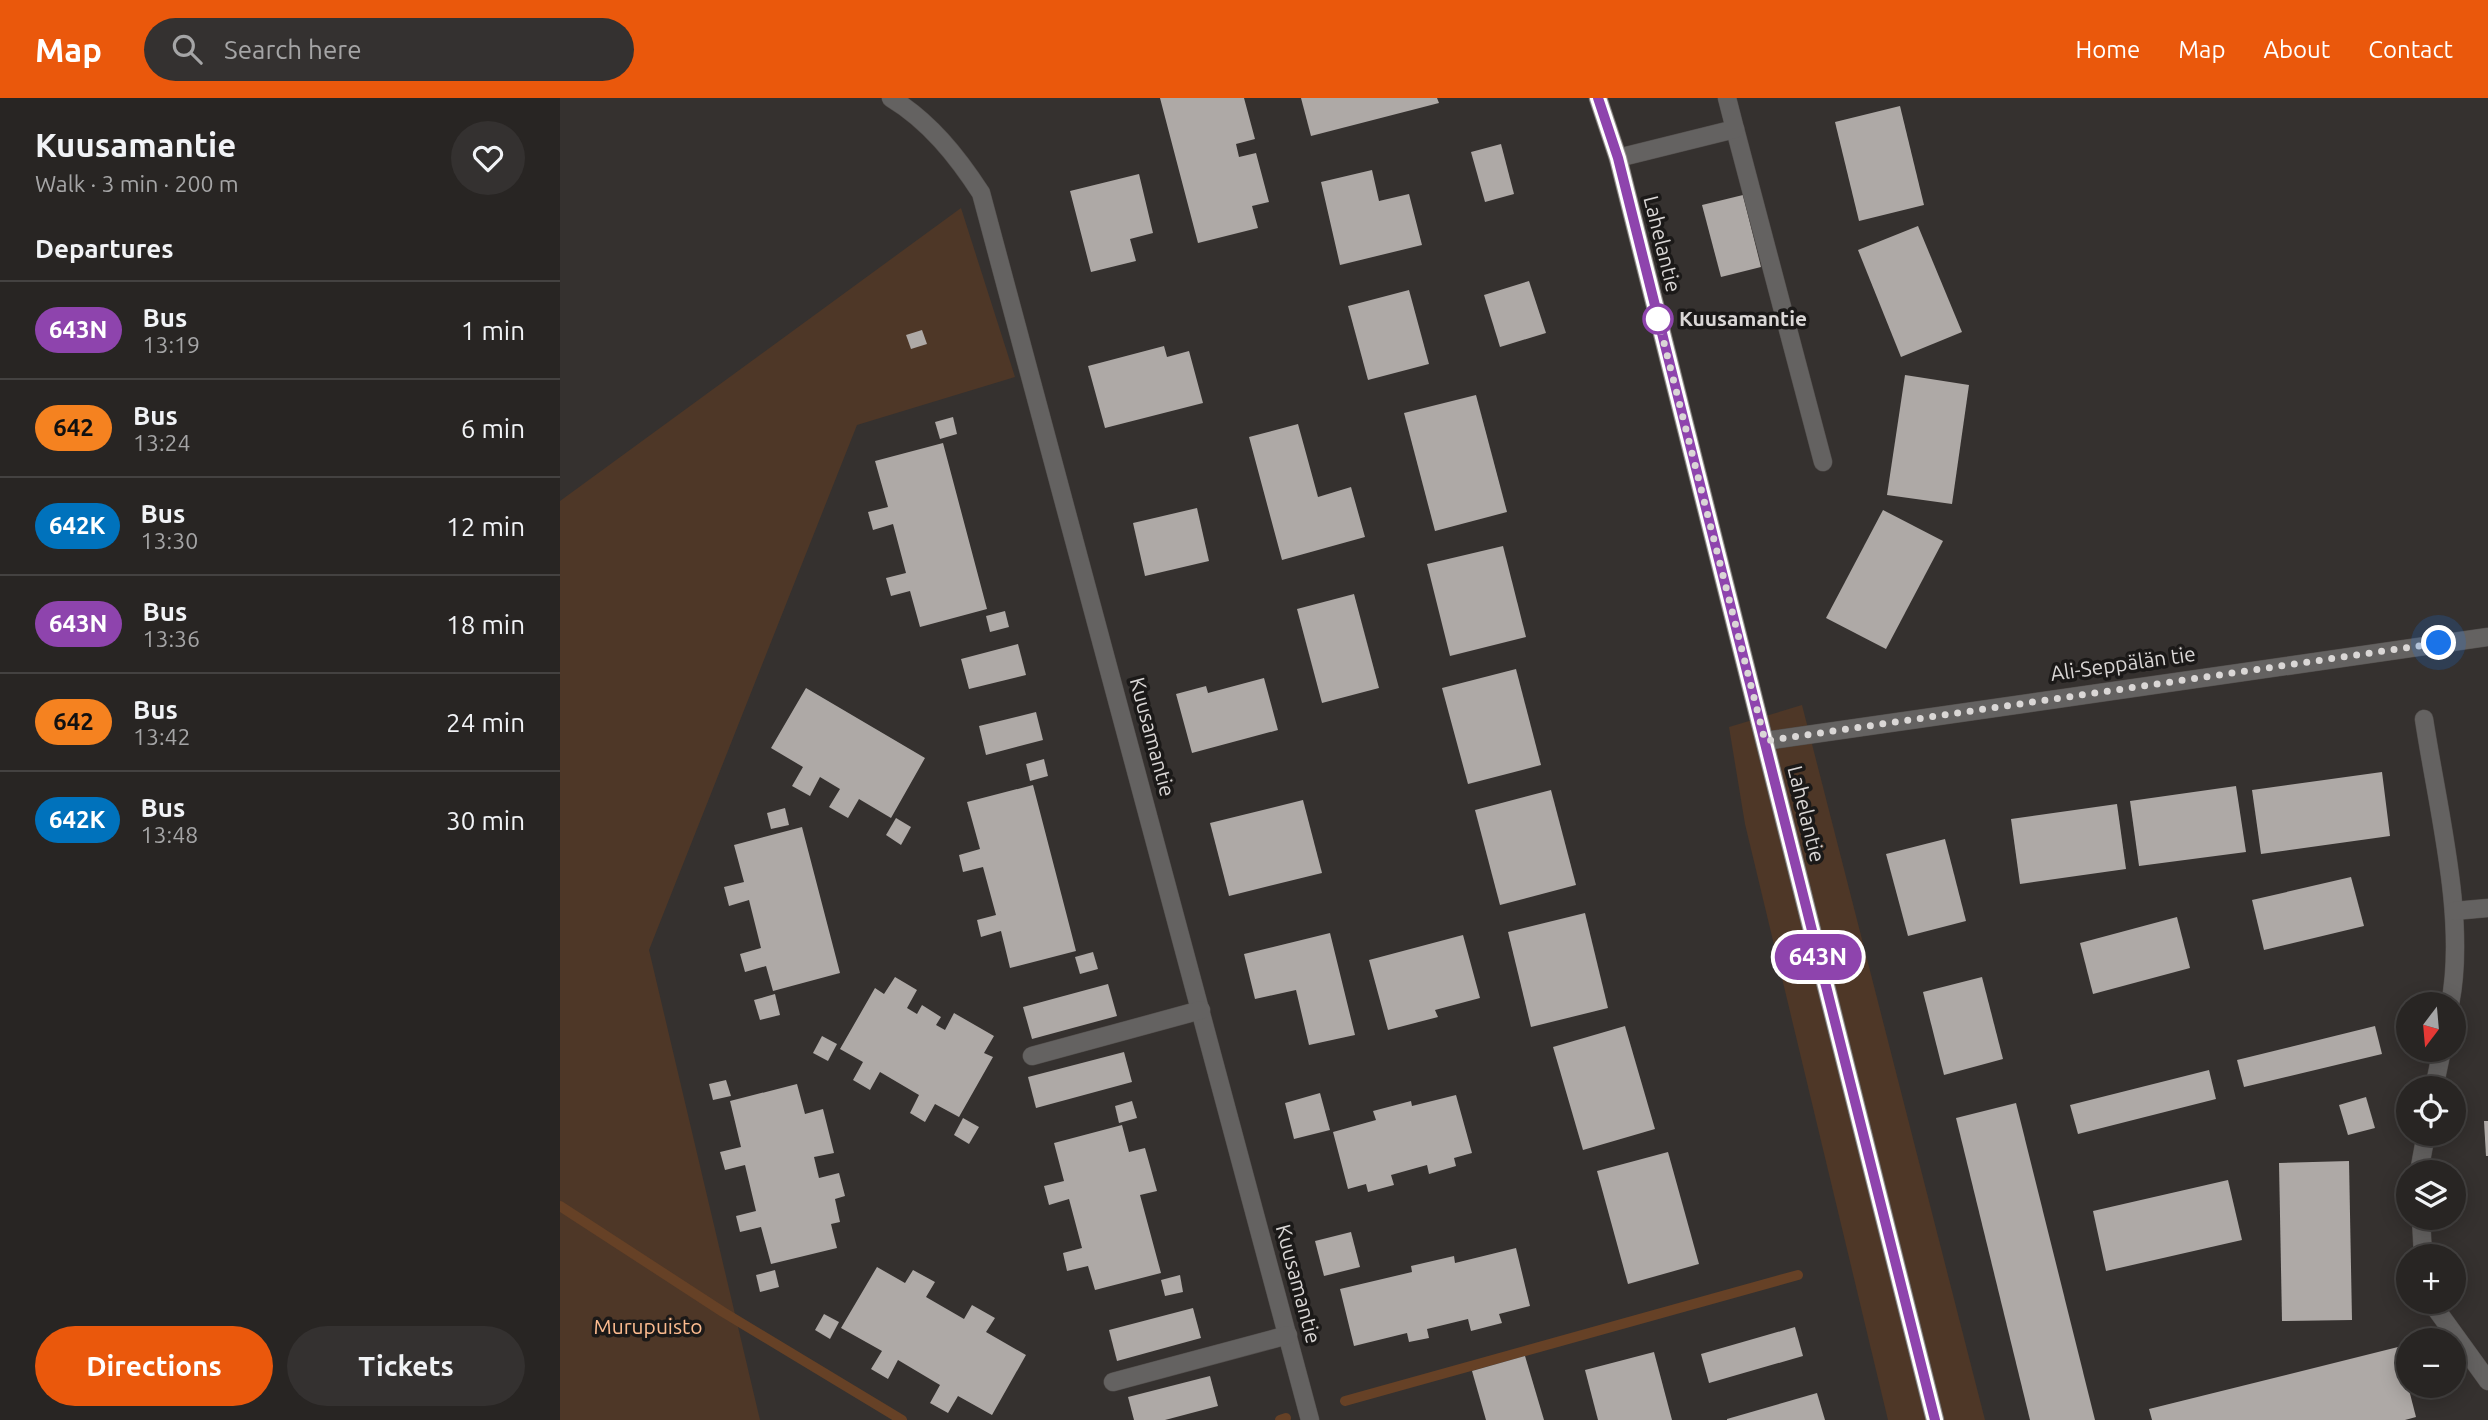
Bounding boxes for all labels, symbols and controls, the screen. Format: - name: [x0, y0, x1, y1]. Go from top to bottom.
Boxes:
- search box: [144, 18, 634, 81]
- icon: search: [168, 30, 206, 68]
- text: Map: [35, 31, 102, 68]
- text: Search here: [224, 35, 362, 64]
- text: Home: [2075, 36, 2140, 63]
- text: Map: [2178, 36, 2225, 63]
- text: About: [2263, 36, 2330, 63]
- text: Contact: [2368, 36, 2453, 63]
- button: heart: [451, 121, 525, 195]
- text: Kuusamantie: [35, 126, 236, 163]
- text: Walk · 3 min · 200 m: [35, 171, 239, 196]
- street label: Lahelantie: [1639, 193, 1687, 294]
- text: Departures: [35, 234, 173, 263]
- text: Bus: [143, 303, 187, 332]
- marker: Kuusamantie: [1643, 304, 1673, 334]
- place label: Kuusamantie: [1679, 306, 1807, 330]
- text: 643N: [49, 316, 108, 343]
- text: 1 min: [461, 316, 525, 345]
- text: 13:19: [143, 332, 200, 357]
- text: Bus: [133, 401, 178, 430]
- text: 642: [53, 414, 94, 441]
- text: 6 min: [461, 414, 525, 443]
- text: 13:24: [133, 430, 191, 455]
- text: Bus: [141, 499, 185, 528]
- text: 642K: [49, 512, 106, 539]
- text: 12 min: [446, 512, 525, 541]
- text: 13:30: [141, 528, 198, 553]
- text: Bus: [143, 597, 187, 626]
- text: 643N: [49, 610, 108, 637]
- text: 18 min: [446, 610, 525, 639]
- your location: [2421, 625, 2456, 660]
- text: 13:36: [143, 626, 200, 651]
- street label: Ali-Seppälän tie: [2049, 641, 2197, 685]
- street label: Kuusamantie: [1126, 674, 1180, 799]
- text: Bus: [133, 695, 178, 724]
- text: 642: [53, 708, 94, 735]
- text: 24 min: [446, 708, 525, 737]
- text: 13:42: [133, 724, 191, 749]
- street label: Lahelantie: [1783, 763, 1831, 864]
- text: Bus: [141, 793, 185, 822]
- text: 642K: [49, 806, 106, 833]
- text: 30 min: [446, 806, 525, 835]
- text: 13:48: [141, 822, 198, 847]
- line badge: 643N: [1769, 934, 1867, 980]
- text: 643N: [1789, 943, 1847, 970]
- north arrow: [2396, 992, 2466, 1062]
- map controls: [2396, 992, 2466, 1398]
- button: locate: [2396, 1076, 2466, 1146]
- button: layers: [2396, 1160, 2466, 1230]
- street label: Kuusamantie: [1272, 1221, 1326, 1346]
- button: +: [2396, 1244, 2466, 1314]
- park label: Murupuisto: [593, 1314, 703, 1338]
- button: Directions: [35, 1326, 273, 1406]
- button: Tickets: [287, 1326, 525, 1406]
- button: −: [2396, 1328, 2466, 1398]

